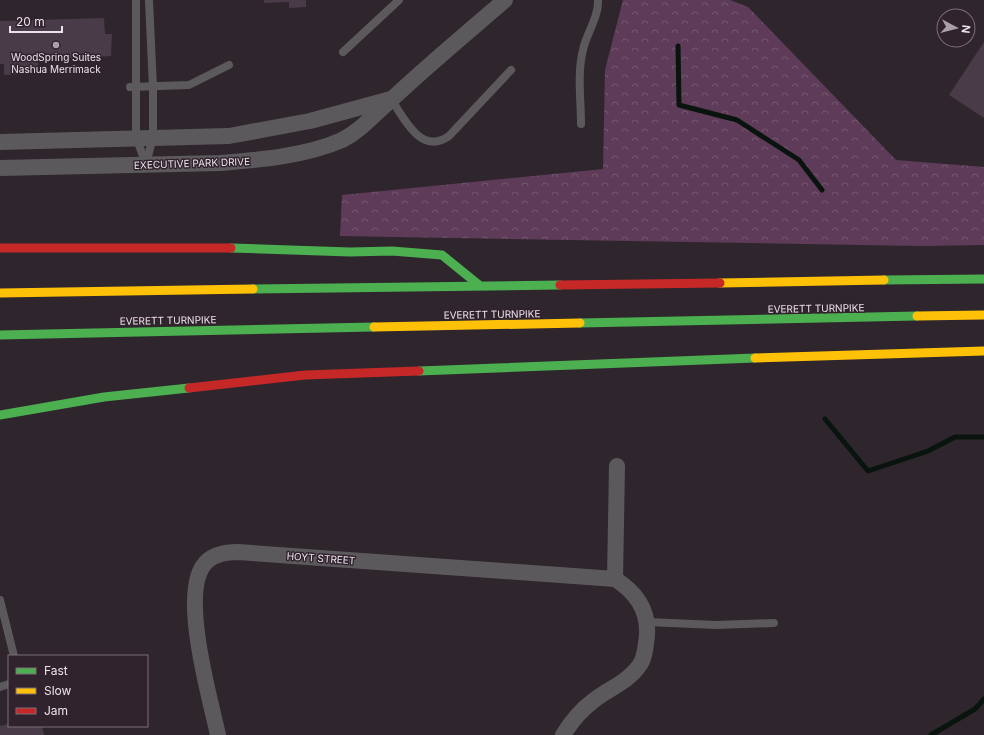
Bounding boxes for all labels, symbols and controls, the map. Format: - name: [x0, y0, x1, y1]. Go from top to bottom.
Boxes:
- scale bar: [10, 8, 62, 34]
- north arrow: [936, 8, 976, 48]
- text: 20 m: [16, 14, 45, 29]
- text: N: [958, 24, 973, 34]
- marker: WoodSpring Suites Nashua Merrimack: [51, 40, 61, 50]
- place label: WoodSpring Suites Nashua Merrimack: [11, 51, 101, 75]
- street label: EXECUTIVE PARK DRIVE: [134, 155, 250, 171]
- street label: EVERETT TURNPIKE: [768, 301, 864, 315]
- street label: EVERETT TURNPIKE: [444, 307, 540, 321]
- street label: EVERETT TURNPIKE: [120, 313, 216, 327]
- street label: HOYT STREET: [286, 550, 356, 566]
- legend: [8, 655, 148, 727]
- text: Fast: [44, 663, 68, 678]
- text: Slow: [44, 683, 72, 698]
- text: Jam: [44, 703, 68, 718]

